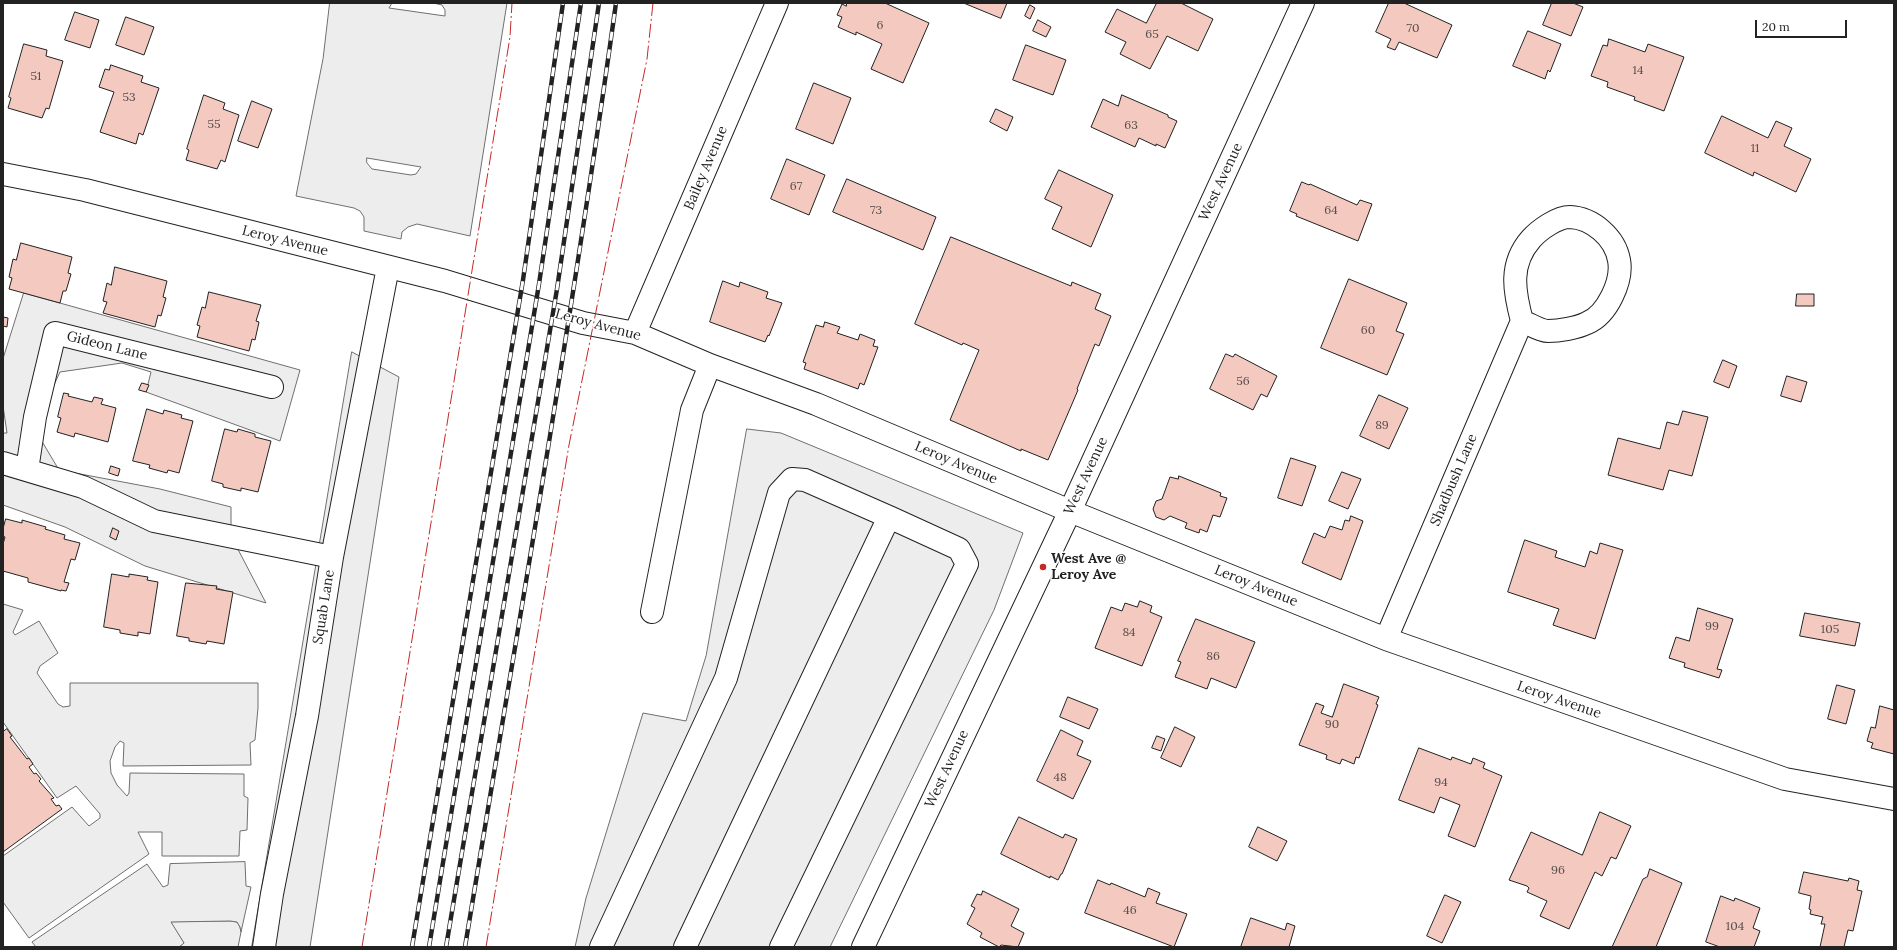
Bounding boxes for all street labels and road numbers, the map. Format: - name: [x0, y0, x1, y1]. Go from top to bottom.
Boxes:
- street label: Bailey Avenue: [681, 123, 731, 213]
- street label: West Avenue: [1196, 140, 1246, 224]
- street label: Leroy Avenue: [240, 222, 330, 260]
- street label: Leroy Avenue: [553, 305, 643, 345]
- street label: Gideon Lane: [65, 328, 149, 364]
- street label: Shadbush Lane: [1427, 431, 1481, 529]
- street label: West Avenue: [1061, 434, 1111, 518]
- street label: Leroy Avenue: [912, 438, 1000, 488]
- street label: Leroy Avenue: [1212, 562, 1300, 610]
- street label: Squab Lane: [310, 569, 338, 645]
- street label: Leroy Avenue: [1515, 678, 1603, 722]
- street label: West Avenue: [922, 727, 972, 811]

